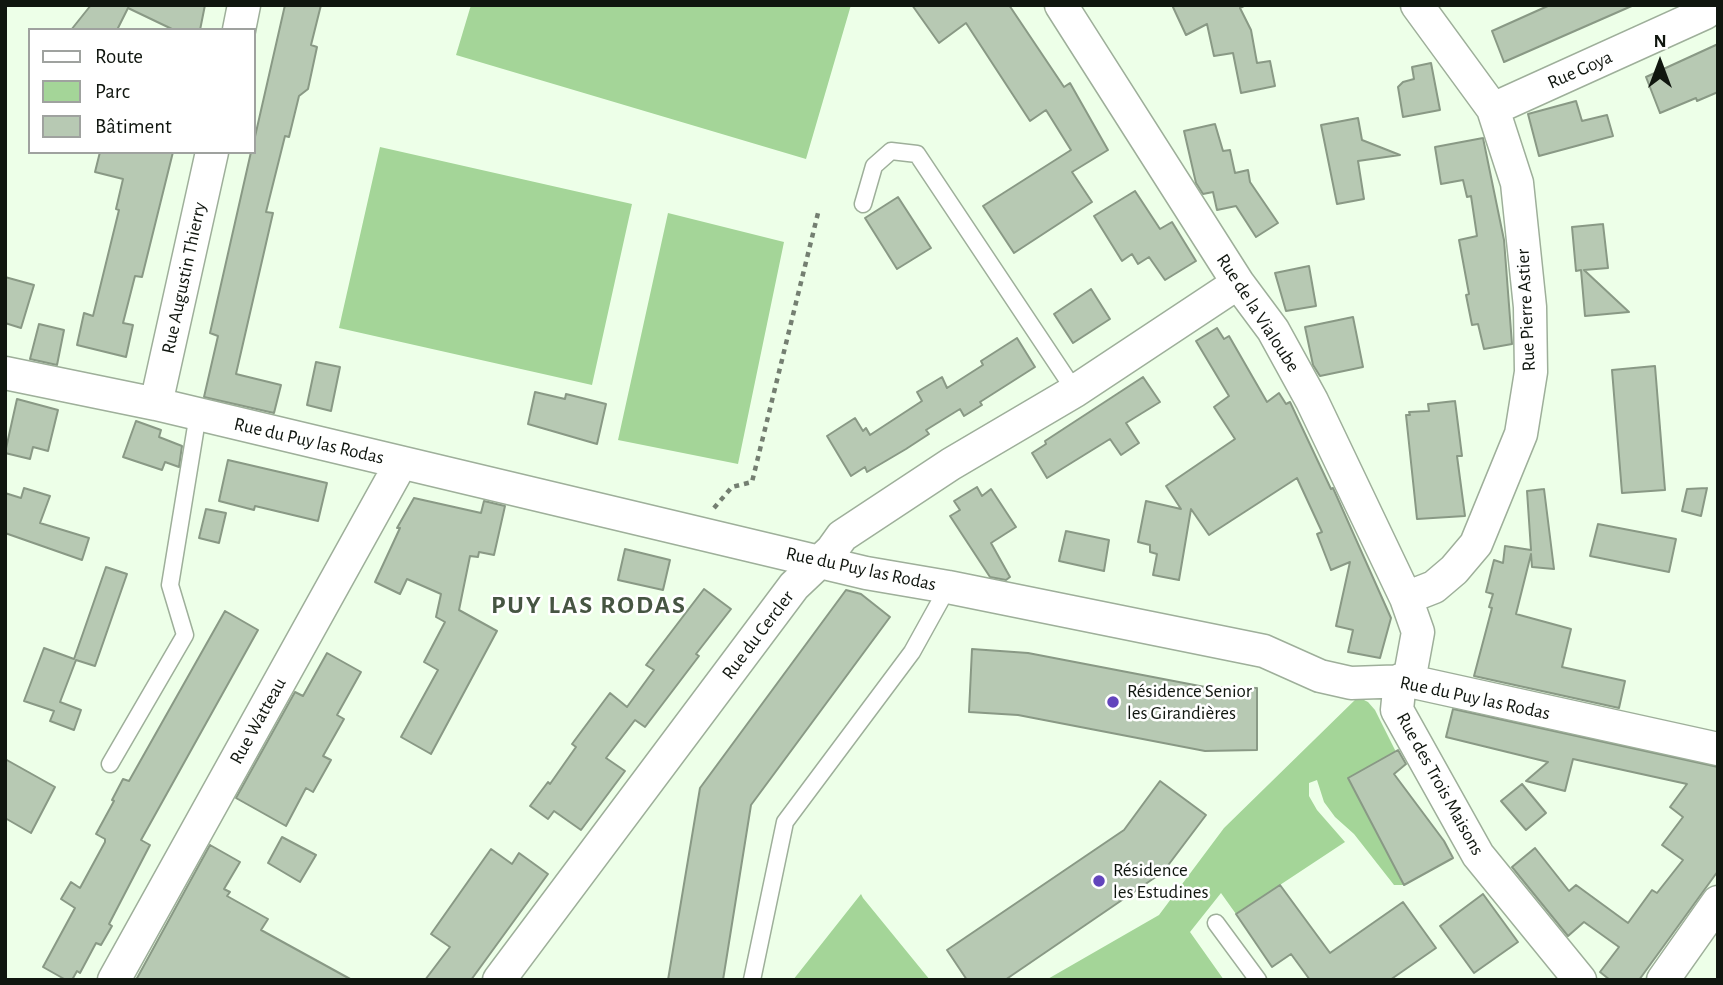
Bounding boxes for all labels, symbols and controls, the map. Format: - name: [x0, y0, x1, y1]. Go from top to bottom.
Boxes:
- legend: [28, 28, 256, 154]
- north arrow: [1625, 28, 1695, 98]
- text: N: [1653, 32, 1667, 51]
- text: Route: [95, 46, 143, 67]
- street label: Rue Goya: [1544, 46, 1616, 94]
- text: Parc: [95, 81, 130, 102]
- text: Bâtiment: [95, 116, 172, 137]
- street label: Rue Augustin Thierry: [157, 200, 211, 356]
- street label: Rue Pierre Astier: [1511, 248, 1541, 372]
- street label: Rue de la Vialoube: [1211, 250, 1305, 376]
- street label: Rue du Puy las Rodas: [232, 413, 386, 469]
- street label: Rue du Puy las Rodas: [784, 542, 938, 596]
- street label: Rue du Cercler: [717, 586, 799, 684]
- district label: PUY LAS RODAS: [493, 589, 685, 621]
- street label: Rue du Puy las Rodas: [1398, 671, 1552, 725]
- street label: Rue Watteau: [225, 674, 291, 768]
- place label: Résidence Senior les Girandières: [1127, 680, 1252, 724]
- marker: Résidence Senior les Girandières: [1105, 694, 1121, 710]
- street label: Rue des Trois Maisons: [1391, 709, 1489, 859]
- place label: Résidence les Estudines: [1113, 859, 1209, 903]
- marker: Résidence les Estudines: [1091, 873, 1107, 889]

